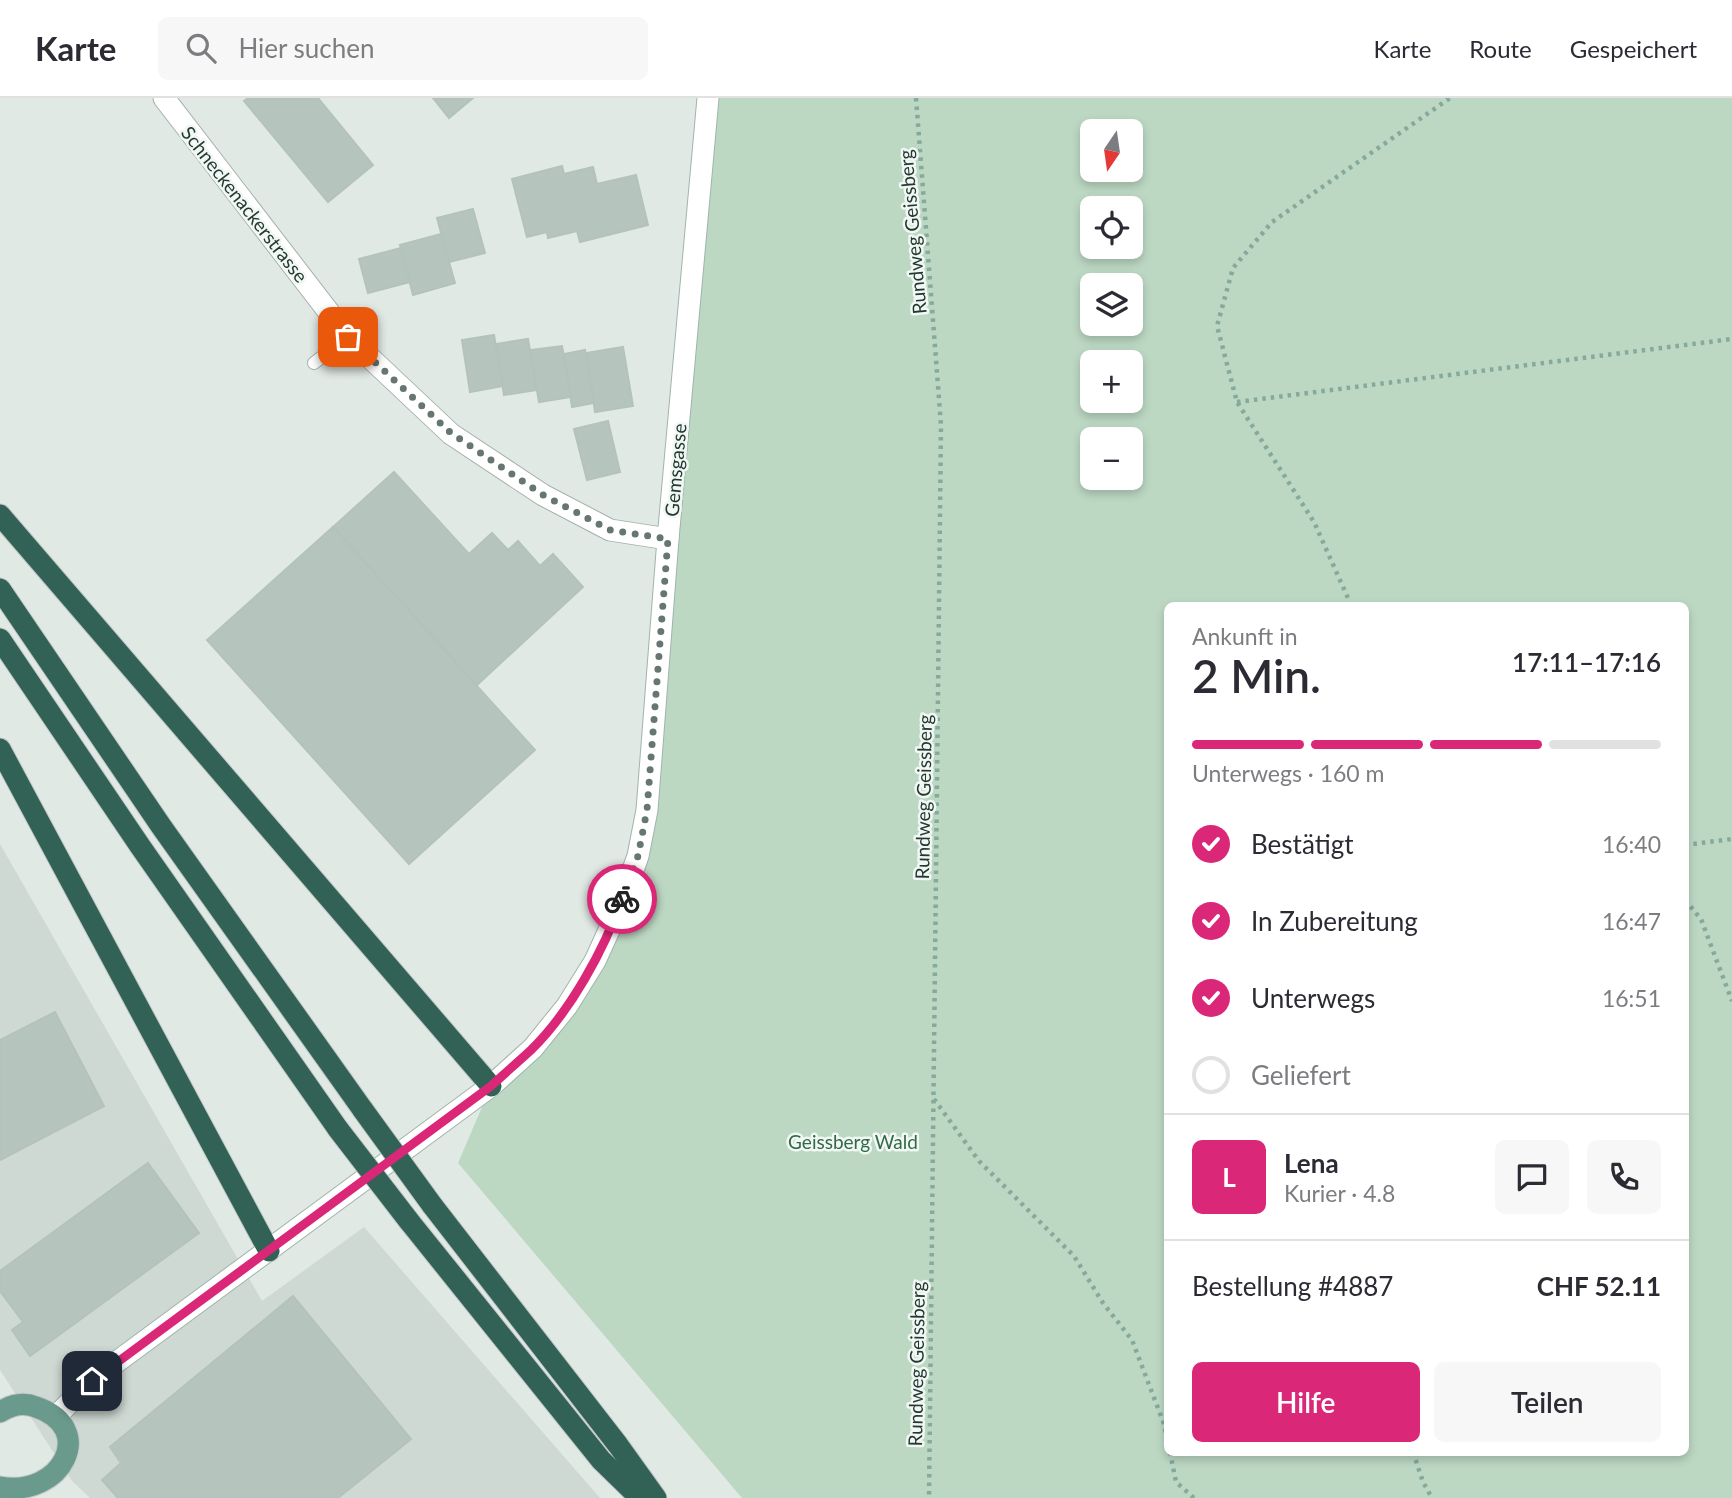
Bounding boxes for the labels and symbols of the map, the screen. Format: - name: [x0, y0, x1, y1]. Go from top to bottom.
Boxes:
- north arrow: [1080, 119, 1143, 182]
- street label: Schneckenackerstrasse: [177, 121, 313, 287]
- street label: Rundweg Geissberg: [893, 149, 931, 315]
- pin: [318, 307, 378, 367]
- street label: Gemsgasse: [659, 422, 691, 518]
- street label: Rundweg Geissberg: [910, 714, 936, 880]
- courier: [587, 864, 657, 934]
- park label: Geissberg Wald: [788, 1130, 918, 1153]
- street label: Rundweg Geissberg: [903, 1281, 929, 1447]
- pin: [62, 1351, 122, 1411]

